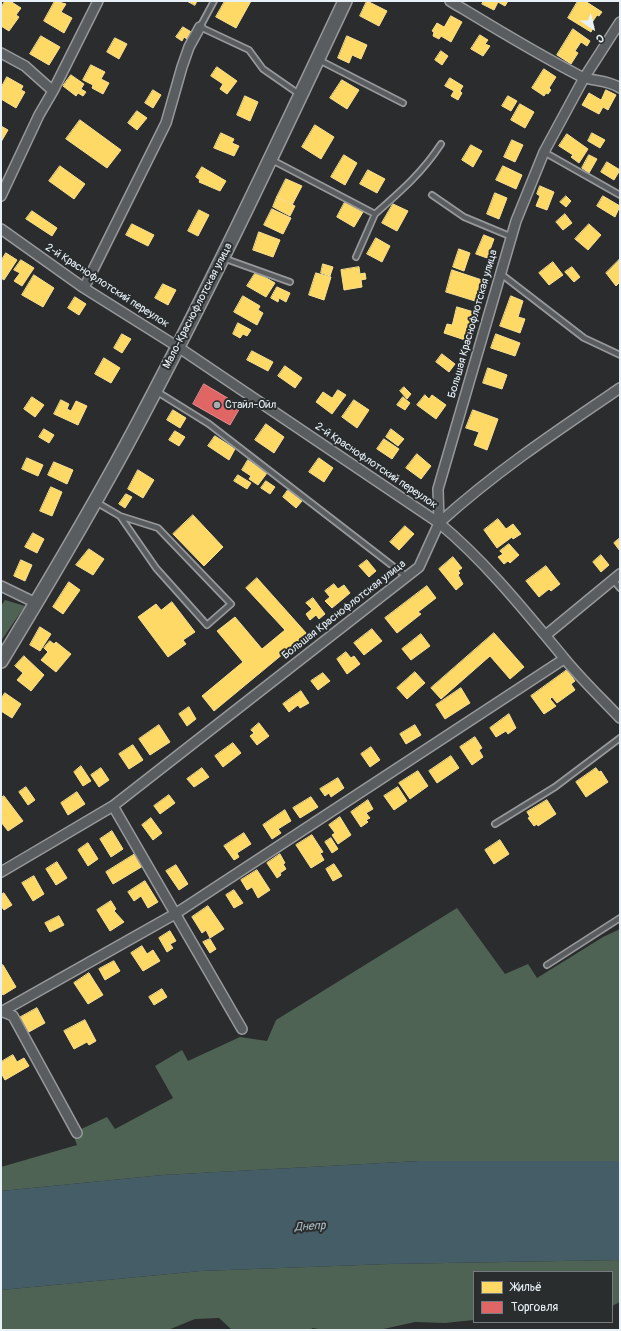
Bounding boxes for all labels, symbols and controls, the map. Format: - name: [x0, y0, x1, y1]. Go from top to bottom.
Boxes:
- north arrow: [573, 8, 613, 48]
- text: С: [594, 31, 606, 46]
- street label: 2-й Краснофлотский переулок: [43, 241, 171, 331]
- street label: Мало-Краснофлотская улица: [160, 241, 236, 371]
- street label: Большая Краснофлотская улица: [445, 248, 501, 400]
- place label: Стайл-Ойл: [225, 398, 276, 412]
- marker: Стайл-Ойл: [212, 400, 222, 410]
- street label: 2-й Краснофлотский переулок: [312, 420, 440, 512]
- street label: Большая Краснофлотская улица: [279, 557, 409, 663]
- water label: Днепр: [294, 1219, 326, 1235]
- legend: [473, 1271, 613, 1323]
- text: Жильё: [511, 1280, 542, 1295]
- text: Торговля: [511, 1300, 558, 1315]

